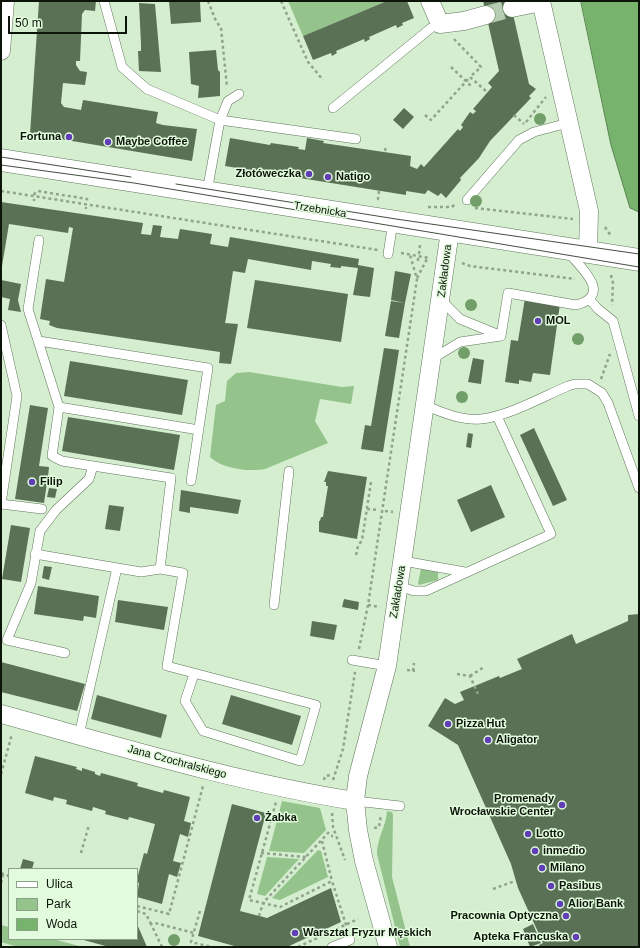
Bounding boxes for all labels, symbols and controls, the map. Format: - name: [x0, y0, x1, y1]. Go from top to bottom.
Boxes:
- scale bar: [10, 8, 129, 34]
- text: 50 m: [15, 16, 42, 30]
- place label: Fortuna: [20, 130, 61, 144]
- marker: Fortuna: [64, 132, 74, 142]
- place label: Maybe Coffee: [116, 135, 188, 149]
- marker: Maybe Coffee: [103, 137, 113, 147]
- place label: Złotóweczka: [236, 167, 301, 181]
- marker: Złotóweczka: [304, 169, 314, 179]
- place label: Natigo: [336, 170, 370, 184]
- marker: Natigo: [323, 172, 333, 182]
- street label: Trzebnicka: [293, 199, 347, 221]
- street label: Zakładowa: [435, 244, 455, 298]
- place label: MOL: [546, 314, 570, 328]
- marker: MOL: [533, 316, 543, 326]
- place label: Filip: [40, 475, 63, 489]
- marker: Filip: [27, 477, 37, 487]
- street label: Zakładowa: [387, 565, 409, 619]
- place label: Pizza Hut: [456, 717, 505, 731]
- marker: Pizza Hut: [443, 719, 453, 729]
- place label: Aligator: [496, 733, 538, 747]
- marker: Aligator: [483, 735, 493, 745]
- street label: Jana Czochralskiego: [126, 742, 228, 782]
- place label: Promenady Wrocławskie Center: [450, 792, 554, 818]
- marker: Promenady Wrocławskie Center: [557, 800, 567, 810]
- place label: Żabka: [265, 811, 297, 825]
- marker: Żabka: [252, 813, 262, 823]
- place label: Lotto: [536, 827, 563, 841]
- marker: Lotto: [523, 829, 533, 839]
- place label: inmedio: [543, 844, 585, 858]
- marker: inmedio: [530, 846, 540, 856]
- place label: Milano: [550, 861, 585, 875]
- marker: Milano: [537, 863, 547, 873]
- legend: [8, 868, 138, 940]
- text: Ulica: [46, 877, 73, 891]
- place label: Pasibus: [559, 879, 601, 893]
- marker: Pasibus: [546, 881, 556, 891]
- text: Park: [46, 897, 71, 911]
- place label: Alior Bank: [568, 897, 623, 911]
- marker: Alior Bank: [555, 899, 565, 909]
- place label: Pracownia Optyczna: [450, 909, 558, 923]
- marker: Pracownia Optyczna: [561, 911, 571, 921]
- text: Woda: [46, 917, 77, 931]
- place label: Warsztat Fryzur Męskich: [303, 926, 432, 940]
- marker: Warsztat Fryzur Męskich: [290, 928, 300, 938]
- place label: Apteka Francuska: [473, 930, 568, 944]
- marker: Apteka Francuska: [571, 932, 581, 942]

